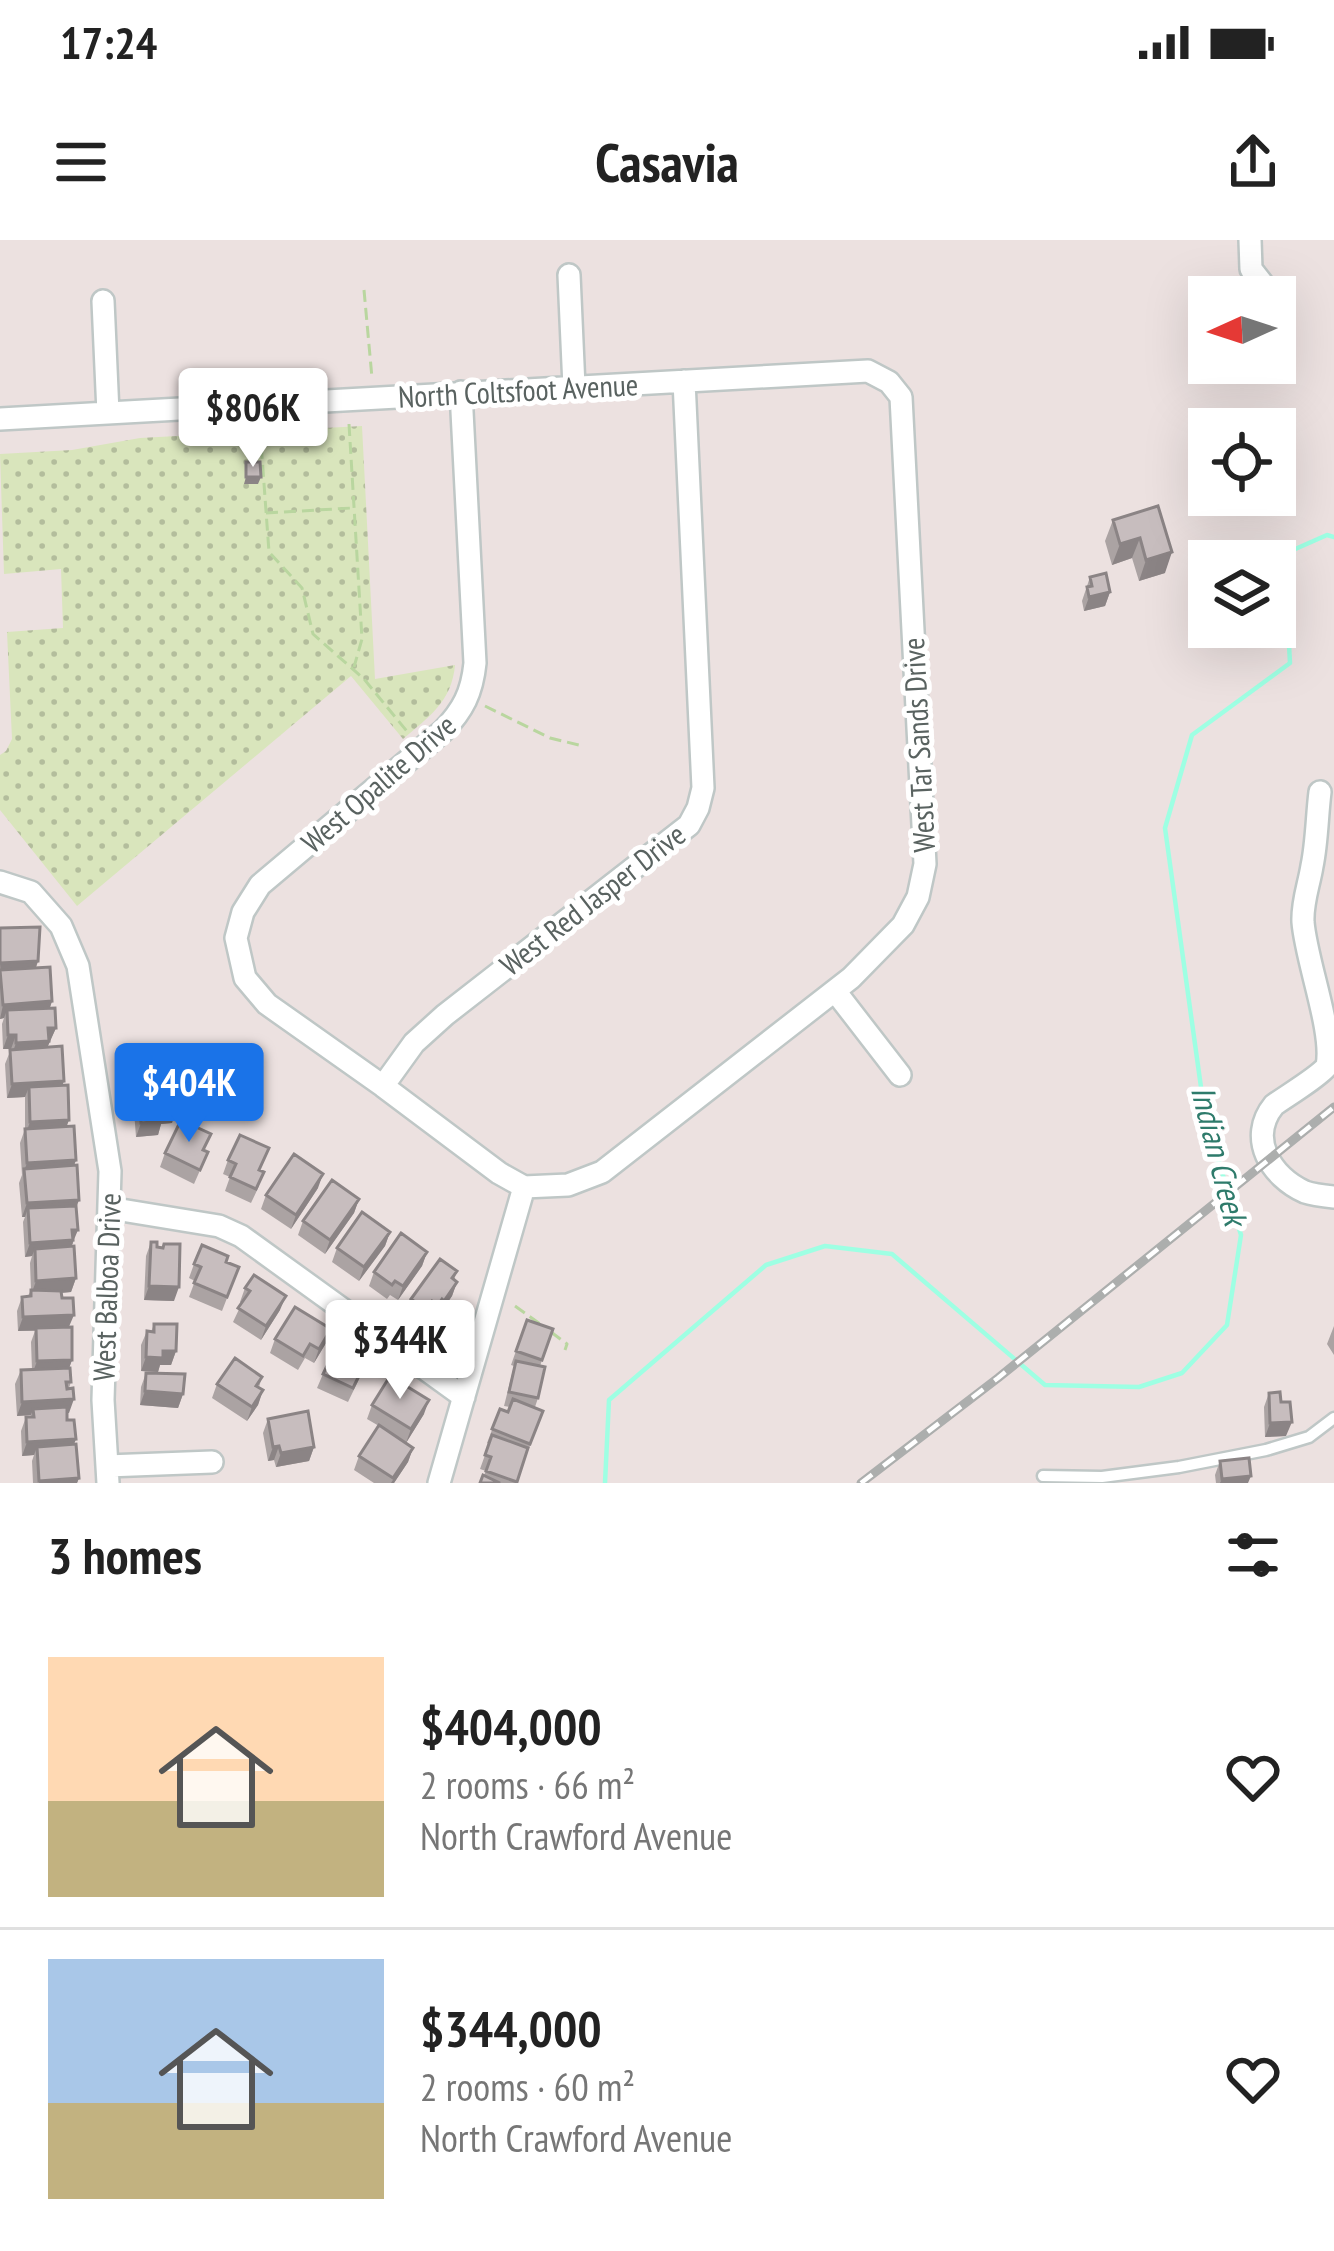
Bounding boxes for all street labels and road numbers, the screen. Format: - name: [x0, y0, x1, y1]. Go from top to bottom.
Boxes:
- street label: North Coltsfoot Avenue: [397, 364, 639, 416]
- street label: West Tar Sands Drive: [893, 637, 943, 853]
- street label: West Opalite Drive: [293, 705, 463, 861]
- street label: West Red Jasper Drive: [491, 814, 693, 984]
- street label: West Balboa Drive: [83, 1192, 129, 1382]

